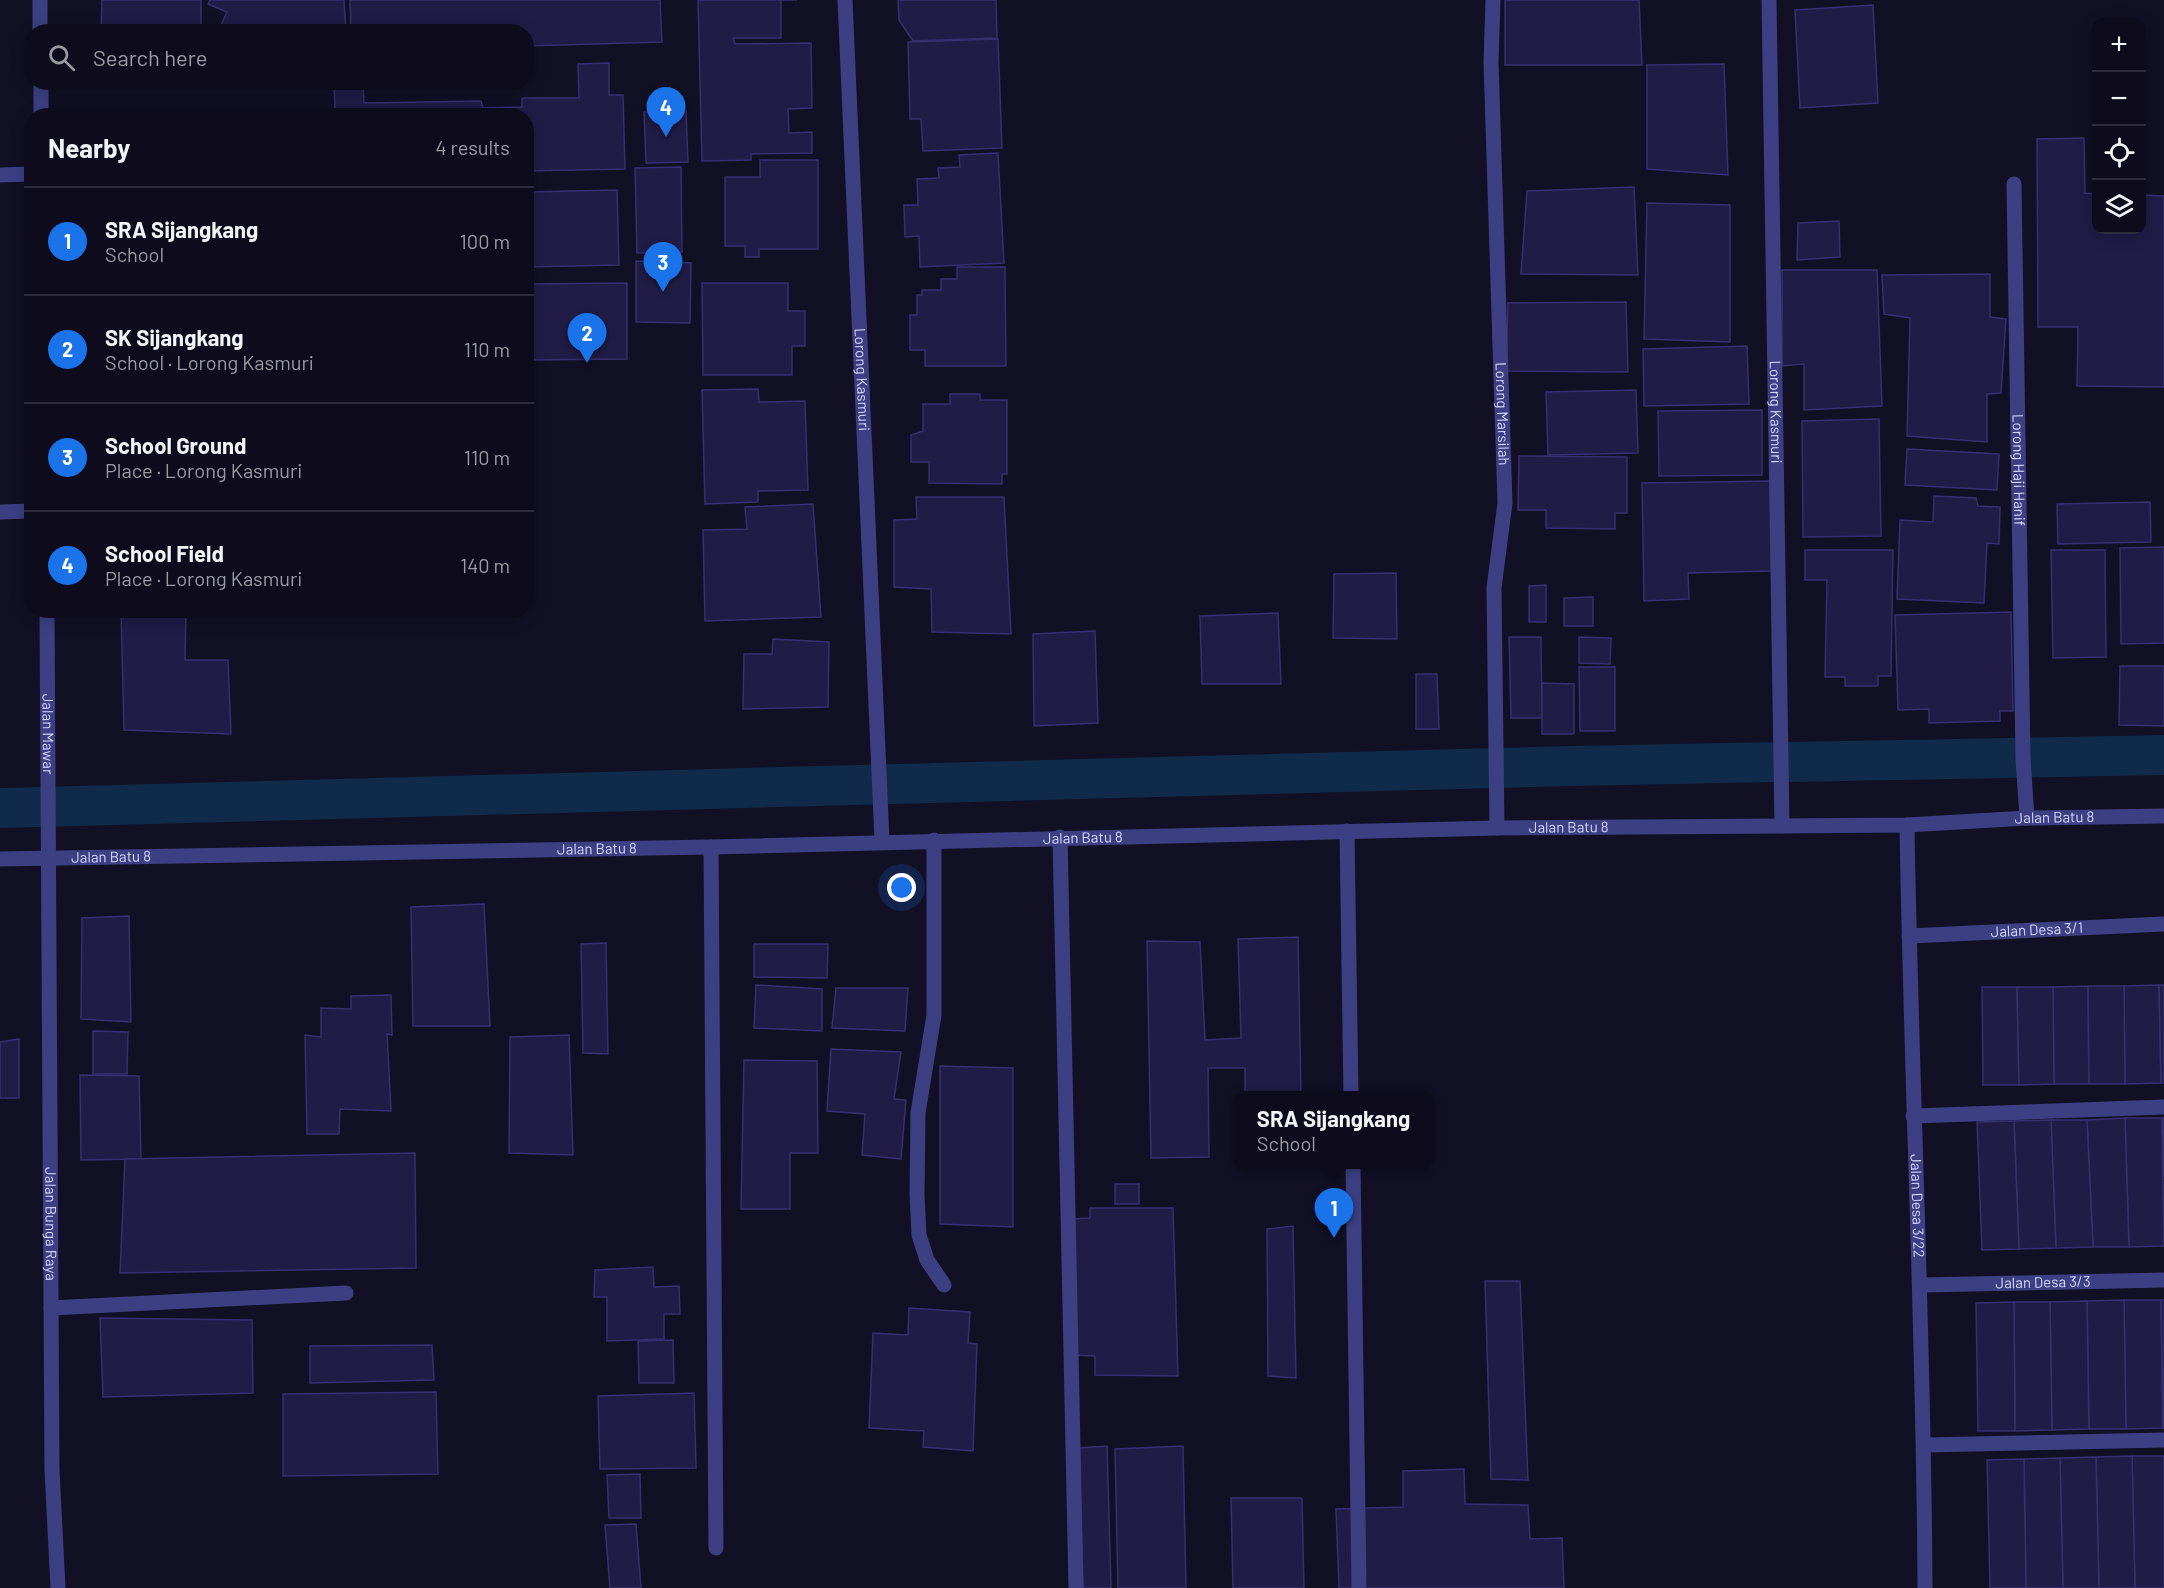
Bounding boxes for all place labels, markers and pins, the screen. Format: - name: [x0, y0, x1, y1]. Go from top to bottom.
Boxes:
- pin: 4: [646, 88, 686, 137]
- pin: 3: [644, 242, 682, 292]
- pin: 2: [568, 314, 606, 363]
- pin: 1: [1314, 1188, 1354, 1238]

